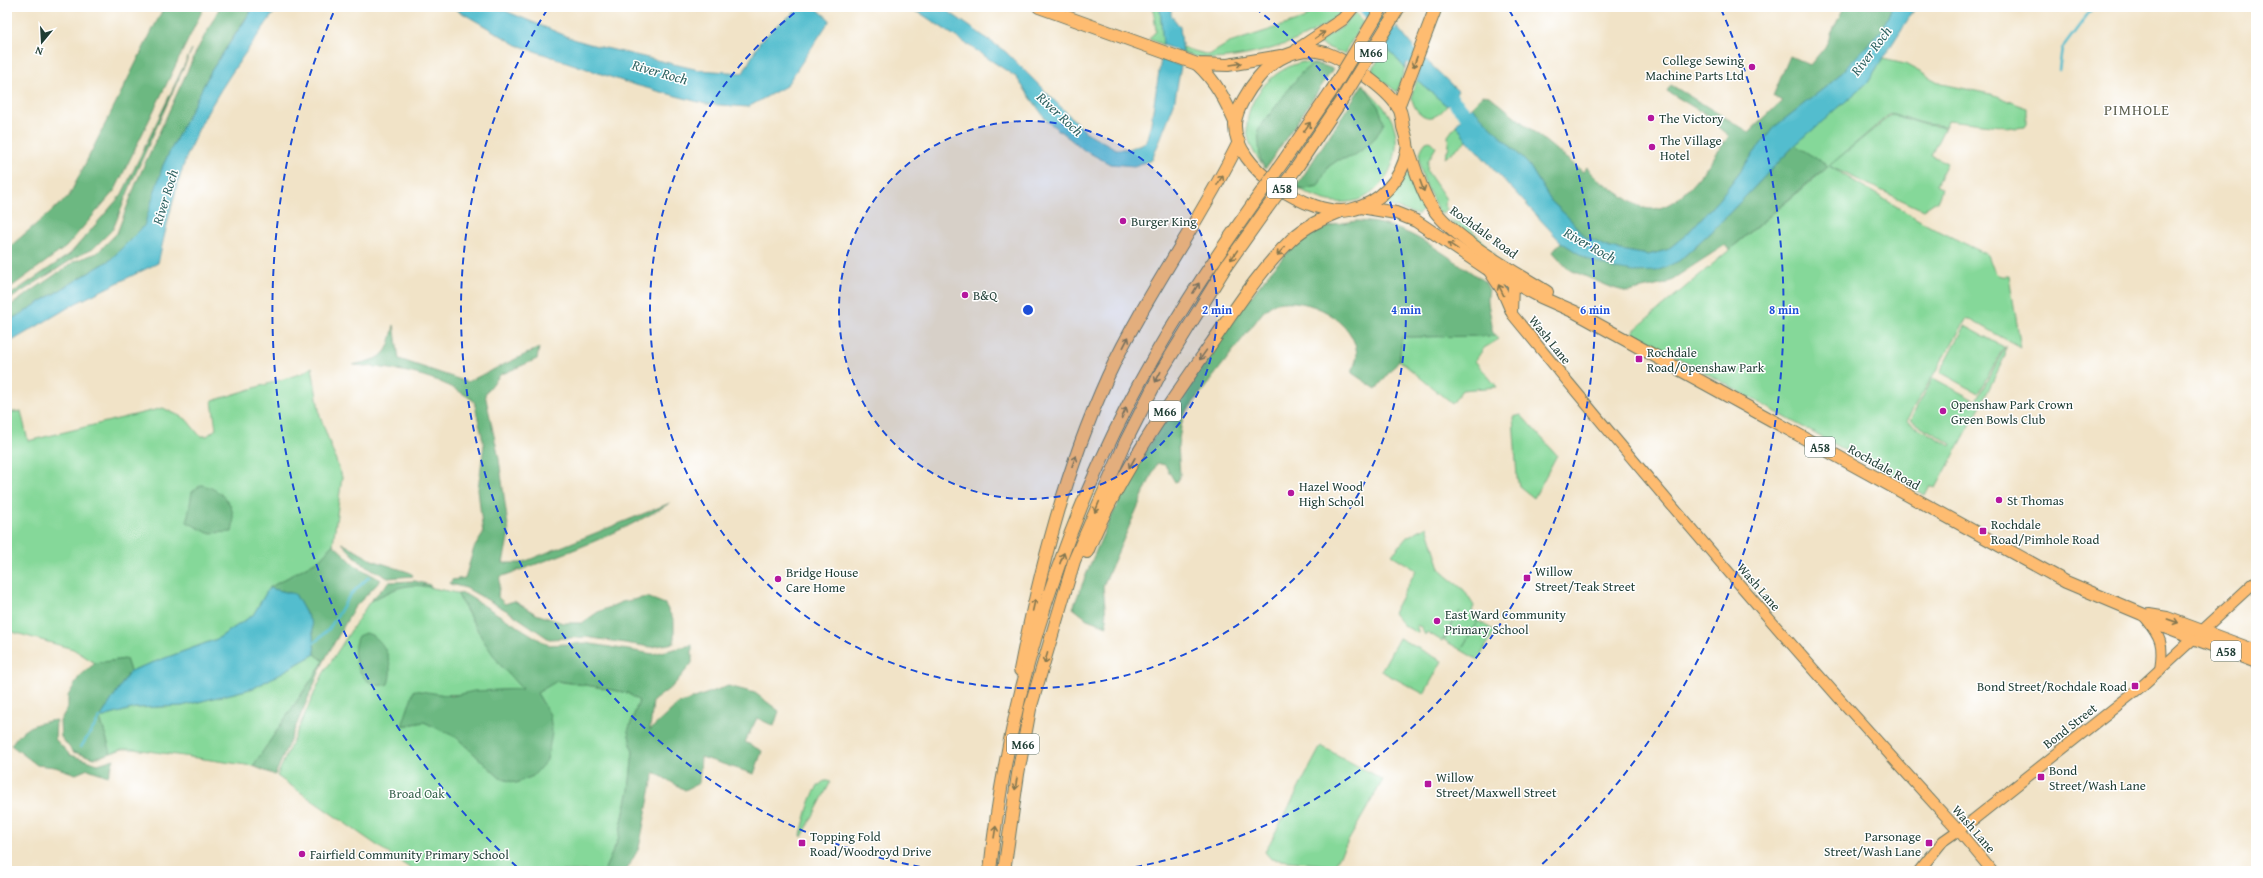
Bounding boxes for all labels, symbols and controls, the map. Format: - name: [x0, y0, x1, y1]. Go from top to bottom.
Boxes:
- north arrow: [22, 22, 62, 62]
- water label: River Roch: [1845, 22, 1896, 81]
- one-way arrow: [1314, 31, 1325, 39]
- road number: M66: [1355, 42, 1387, 62]
- text: N: [32, 43, 45, 60]
- place label: College Sewing Machine Parts Ltd: [1645, 51, 1745, 85]
- water label: River Roch: [629, 54, 690, 89]
- one-way arrow: [1410, 55, 1418, 67]
- one-way arrow: [1229, 60, 1242, 68]
- marker: College Sewing Machine Parts Ltd: [1747, 62, 1757, 72]
- water label: River Roch: [1032, 87, 1088, 141]
- district label: PIMHOLE: [2104, 99, 2170, 120]
- place label: The Victory: [1659, 109, 1724, 128]
- marker: The Victory: [1646, 113, 1656, 123]
- one-way arrow: [1303, 121, 1311, 132]
- place label: The Village Hotel: [1660, 131, 1722, 165]
- marker: The Village Hotel: [1647, 142, 1657, 152]
- water label: River Roch: [147, 167, 183, 228]
- one-way arrow: [1216, 174, 1224, 186]
- road number: A58: [1267, 178, 1297, 198]
- one-way arrow: [1418, 180, 1426, 192]
- street label: Rochdale Road: [1446, 201, 1522, 263]
- place label: Burger King: [1131, 212, 1197, 231]
- marker: Burger King: [1118, 216, 1128, 226]
- water label: River Roch: [1559, 222, 1620, 268]
- one-way arrow: [1448, 242, 1459, 250]
- one-way arrow: [1277, 246, 1286, 256]
- one-way arrow: [1230, 249, 1238, 260]
- one-way arrow: [1192, 282, 1200, 294]
- one-way arrow: [1497, 284, 1504, 296]
- place label: B&Q: [973, 286, 998, 305]
- marker: B&Q: [960, 290, 970, 300]
- text: 2 min: [1202, 301, 1232, 318]
- text: 4 min: [1391, 301, 1421, 318]
- text: 6 min: [1580, 301, 1610, 318]
- text: 8 min: [1769, 301, 1799, 318]
- centre of rings: [1021, 303, 1035, 317]
- street label: Wash Lane: [1524, 312, 1576, 368]
- one-way arrow: [1122, 336, 1130, 348]
- place label: Rochdale Road/Openshaw Park: [1647, 343, 1765, 377]
- one-way arrow: [1199, 349, 1207, 360]
- marker: Rochdale Road/Openshaw Park: [1634, 354, 1644, 364]
- one-way arrow: [1154, 371, 1162, 383]
- place label: Openshaw Park Crown Green Bowls Club: [1951, 395, 2074, 429]
- road number: M66: [1149, 401, 1181, 421]
- marker: Openshaw Park Crown Green Bowls Club: [1938, 406, 1948, 416]
- one-way arrow: [1121, 407, 1128, 419]
- road number: A58: [1805, 437, 1835, 457]
- street label: Rochdale Road: [1844, 439, 1924, 495]
- one-way arrow: [1071, 456, 1079, 468]
- one-way arrow: [1127, 457, 1135, 469]
- place label: Hazel Wood High School: [1299, 477, 1364, 511]
- marker: Hazel Wood High School: [1286, 488, 1296, 498]
- place label: St Thomas: [2007, 491, 2064, 510]
- marker: St Thomas: [1994, 495, 2004, 505]
- one-way arrow: [1093, 501, 1100, 513]
- place label: Rochdale Road/Pimhole Road: [1991, 515, 2099, 549]
- marker: Rochdale Road/Pimhole Road: [1978, 526, 1988, 536]
- one-way arrow: [1058, 552, 1066, 564]
- street label: Wash Lane: [1733, 559, 1785, 615]
- place label: Willow Street/Teak Street: [1535, 562, 1636, 596]
- place label: Bridge House Care Home: [786, 563, 858, 597]
- marker: Willow Street/Teak Street: [1522, 573, 1532, 583]
- marker: Bridge House Care Home: [773, 574, 783, 584]
- one-way arrow: [1031, 599, 1039, 612]
- place label: East Ward Community Primary School: [1445, 605, 1567, 639]
- marker: East Ward Community Primary School: [1432, 616, 1442, 626]
- one-way arrow: [2167, 617, 2179, 625]
- road number: A58: [2211, 641, 2241, 661]
- one-way arrow: [1042, 651, 1049, 664]
- place label: Bond Street/Rochdale Road: [1977, 677, 2127, 696]
- marker: Bond Street/Rochdale Road: [2130, 681, 2140, 691]
- street label: Bond Street: [2039, 699, 2101, 753]
- road number: M66: [1007, 734, 1039, 754]
- place label: Bond Street/Wash Lane: [2049, 761, 2146, 795]
- place label: Willow Street/Maxwell Street: [1436, 768, 1557, 802]
- marker: Bond Street/Wash Lane: [2036, 772, 2046, 782]
- one-way arrow: [1012, 778, 1020, 791]
- marker: Willow Street/Maxwell Street: [1423, 779, 1433, 789]
- park label: Broad Oak: [389, 784, 445, 803]
- street label: Wash Lane: [1948, 801, 2000, 857]
- one-way arrow: [991, 826, 999, 839]
- place label: Topping Fold Road/Woodroyd Drive: [810, 827, 931, 861]
- place label: Parsonage Street/Wash Lane: [1824, 827, 1921, 861]
- marker: Topping Fold Road/Woodroyd Drive: [797, 838, 807, 848]
- marker: Parsonage Street/Wash Lane: [1924, 838, 1934, 848]
- place label: Fairfield Community Primary School: [310, 845, 509, 864]
- marker: Fairfield Community Primary School: [297, 849, 307, 859]

